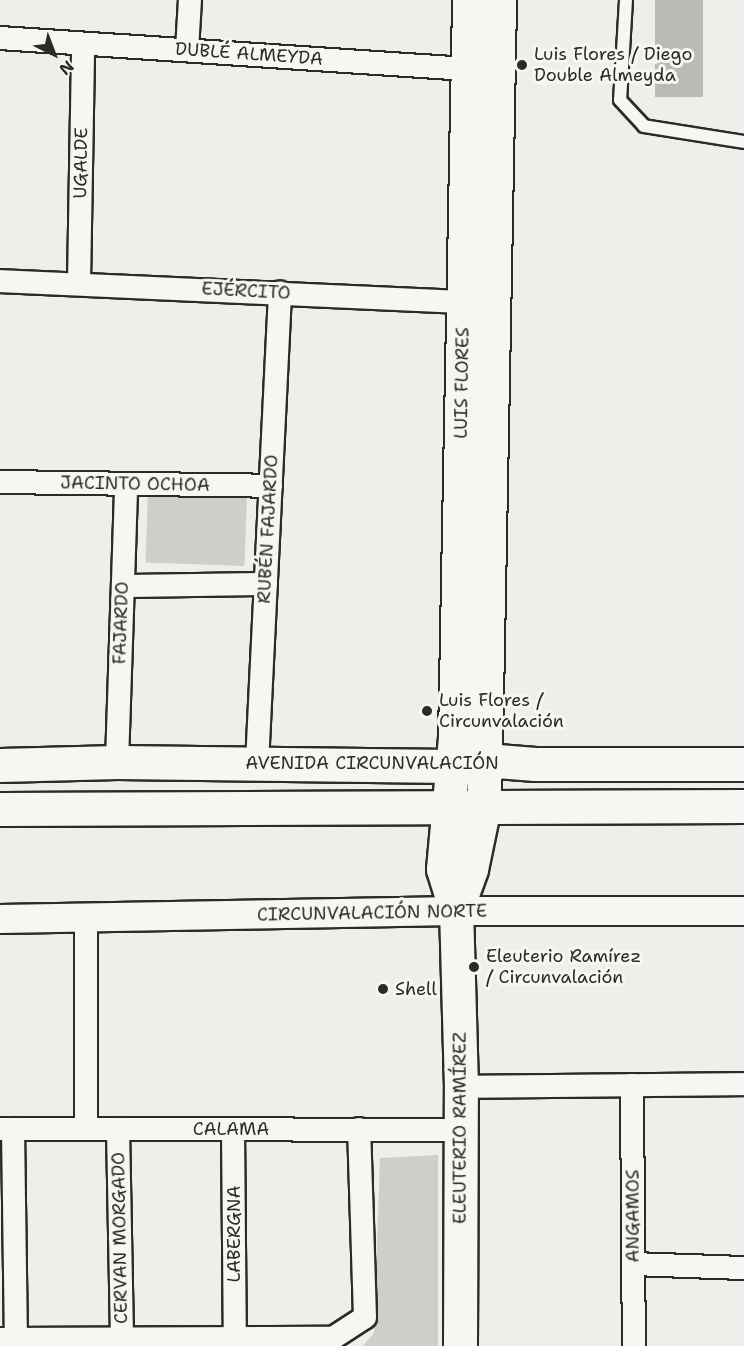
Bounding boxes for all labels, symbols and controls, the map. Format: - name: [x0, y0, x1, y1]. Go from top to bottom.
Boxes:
- north arrow: [24, 24, 84, 84]
- street label: DUBLÉ ALMEYDA: [174, 38, 324, 70]
- place label: Luis Flores / Diego Double Almeyda: [534, 44, 692, 86]
- text: N: [55, 56, 78, 80]
- marker: Luis Flores / Diego Double Almeyda: [515, 58, 529, 72]
- street label: UGALDE: [70, 127, 92, 199]
- street label: EJÉRCITO: [201, 278, 291, 304]
- street label: LUIS FLORES: [450, 327, 474, 439]
- street label: RUBÉN FAJARDO: [253, 454, 283, 604]
- street label: JACINTO OCHOA: [60, 472, 210, 496]
- street label: FAJARDO: [109, 581, 133, 665]
- place label: Luis Flores / Circunvalación: [439, 690, 564, 732]
- marker: Luis Flores / Circunvalación: [420, 704, 434, 718]
- street label: AVENIDA CIRCUNVALACIÓN: [245, 752, 499, 774]
- street label: CIRCUNVALACIÓN NORTE: [257, 900, 487, 926]
- place label: Eleuterio Ramírez / Circunvalación: [486, 946, 641, 988]
- marker: Eleuterio Ramírez / Circunvalación: [467, 960, 481, 974]
- place label: Shell: [395, 978, 437, 1000]
- marker: Shell: [376, 982, 390, 996]
- street label: ELEUTERIO RAMÍREZ: [449, 1032, 471, 1224]
- street label: CALAMA: [193, 1118, 269, 1140]
- street label: CERVAN MORGADO: [108, 1152, 132, 1324]
- street label: ANGAMOS: [622, 1169, 644, 1263]
- street label: LABERGNA: [223, 1186, 245, 1282]

